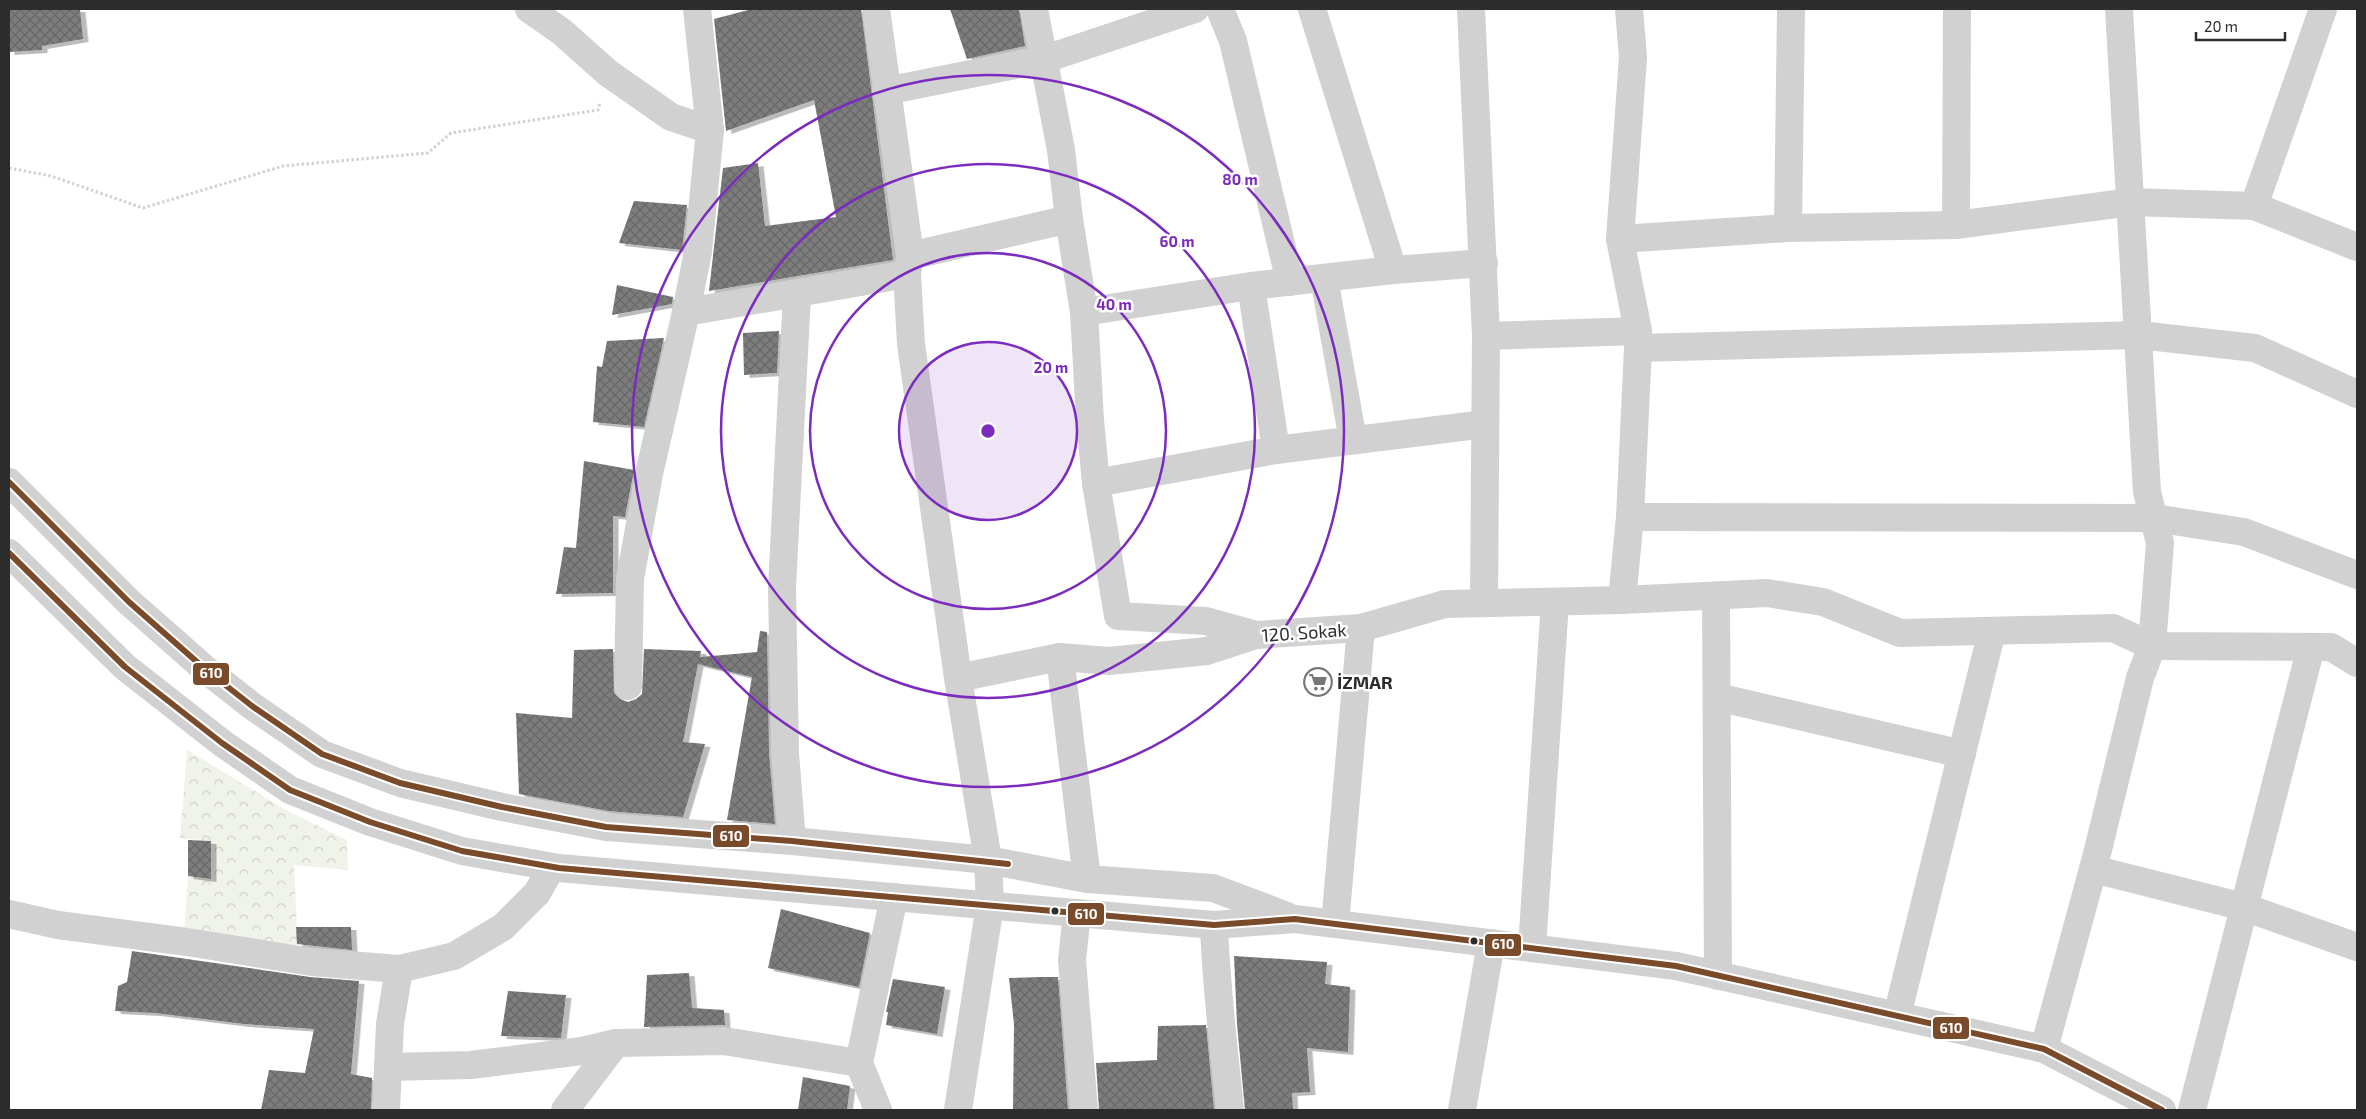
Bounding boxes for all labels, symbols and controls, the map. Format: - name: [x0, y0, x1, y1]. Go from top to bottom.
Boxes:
- scale bar: [2196, 10, 2285, 42]
- text: 20 m: [2204, 17, 2238, 35]
- text: 80 m: [1222, 170, 1258, 188]
- text: 60 m: [1160, 232, 1194, 250]
- text: 40 m: [1096, 295, 1132, 313]
- text: 20 m: [1034, 358, 1068, 376]
- centre of rings: [979, 422, 997, 440]
- street label: 120. Sokak: [1261, 618, 1347, 646]
- line badge: 610: [192, 662, 230, 686]
- text: 610: [199, 664, 223, 681]
- supermarket icon: İZMAR: [1303, 667, 1333, 697]
- place label: İZMAR: [1337, 671, 1393, 693]
- line badge: 610: [712, 824, 750, 848]
- text: 610: [719, 827, 743, 844]
- line badge: 610: [1067, 902, 1105, 926]
- text: 610: [1074, 905, 1098, 922]
- unlabelled marker: [1050, 906, 1060, 916]
- line badge: 610: [1484, 933, 1522, 957]
- text: 610: [1491, 935, 1515, 952]
- unlabelled marker: [1469, 936, 1479, 946]
- line badge: 610: [1932, 1016, 1970, 1040]
- text: 610: [1939, 1019, 1963, 1036]

